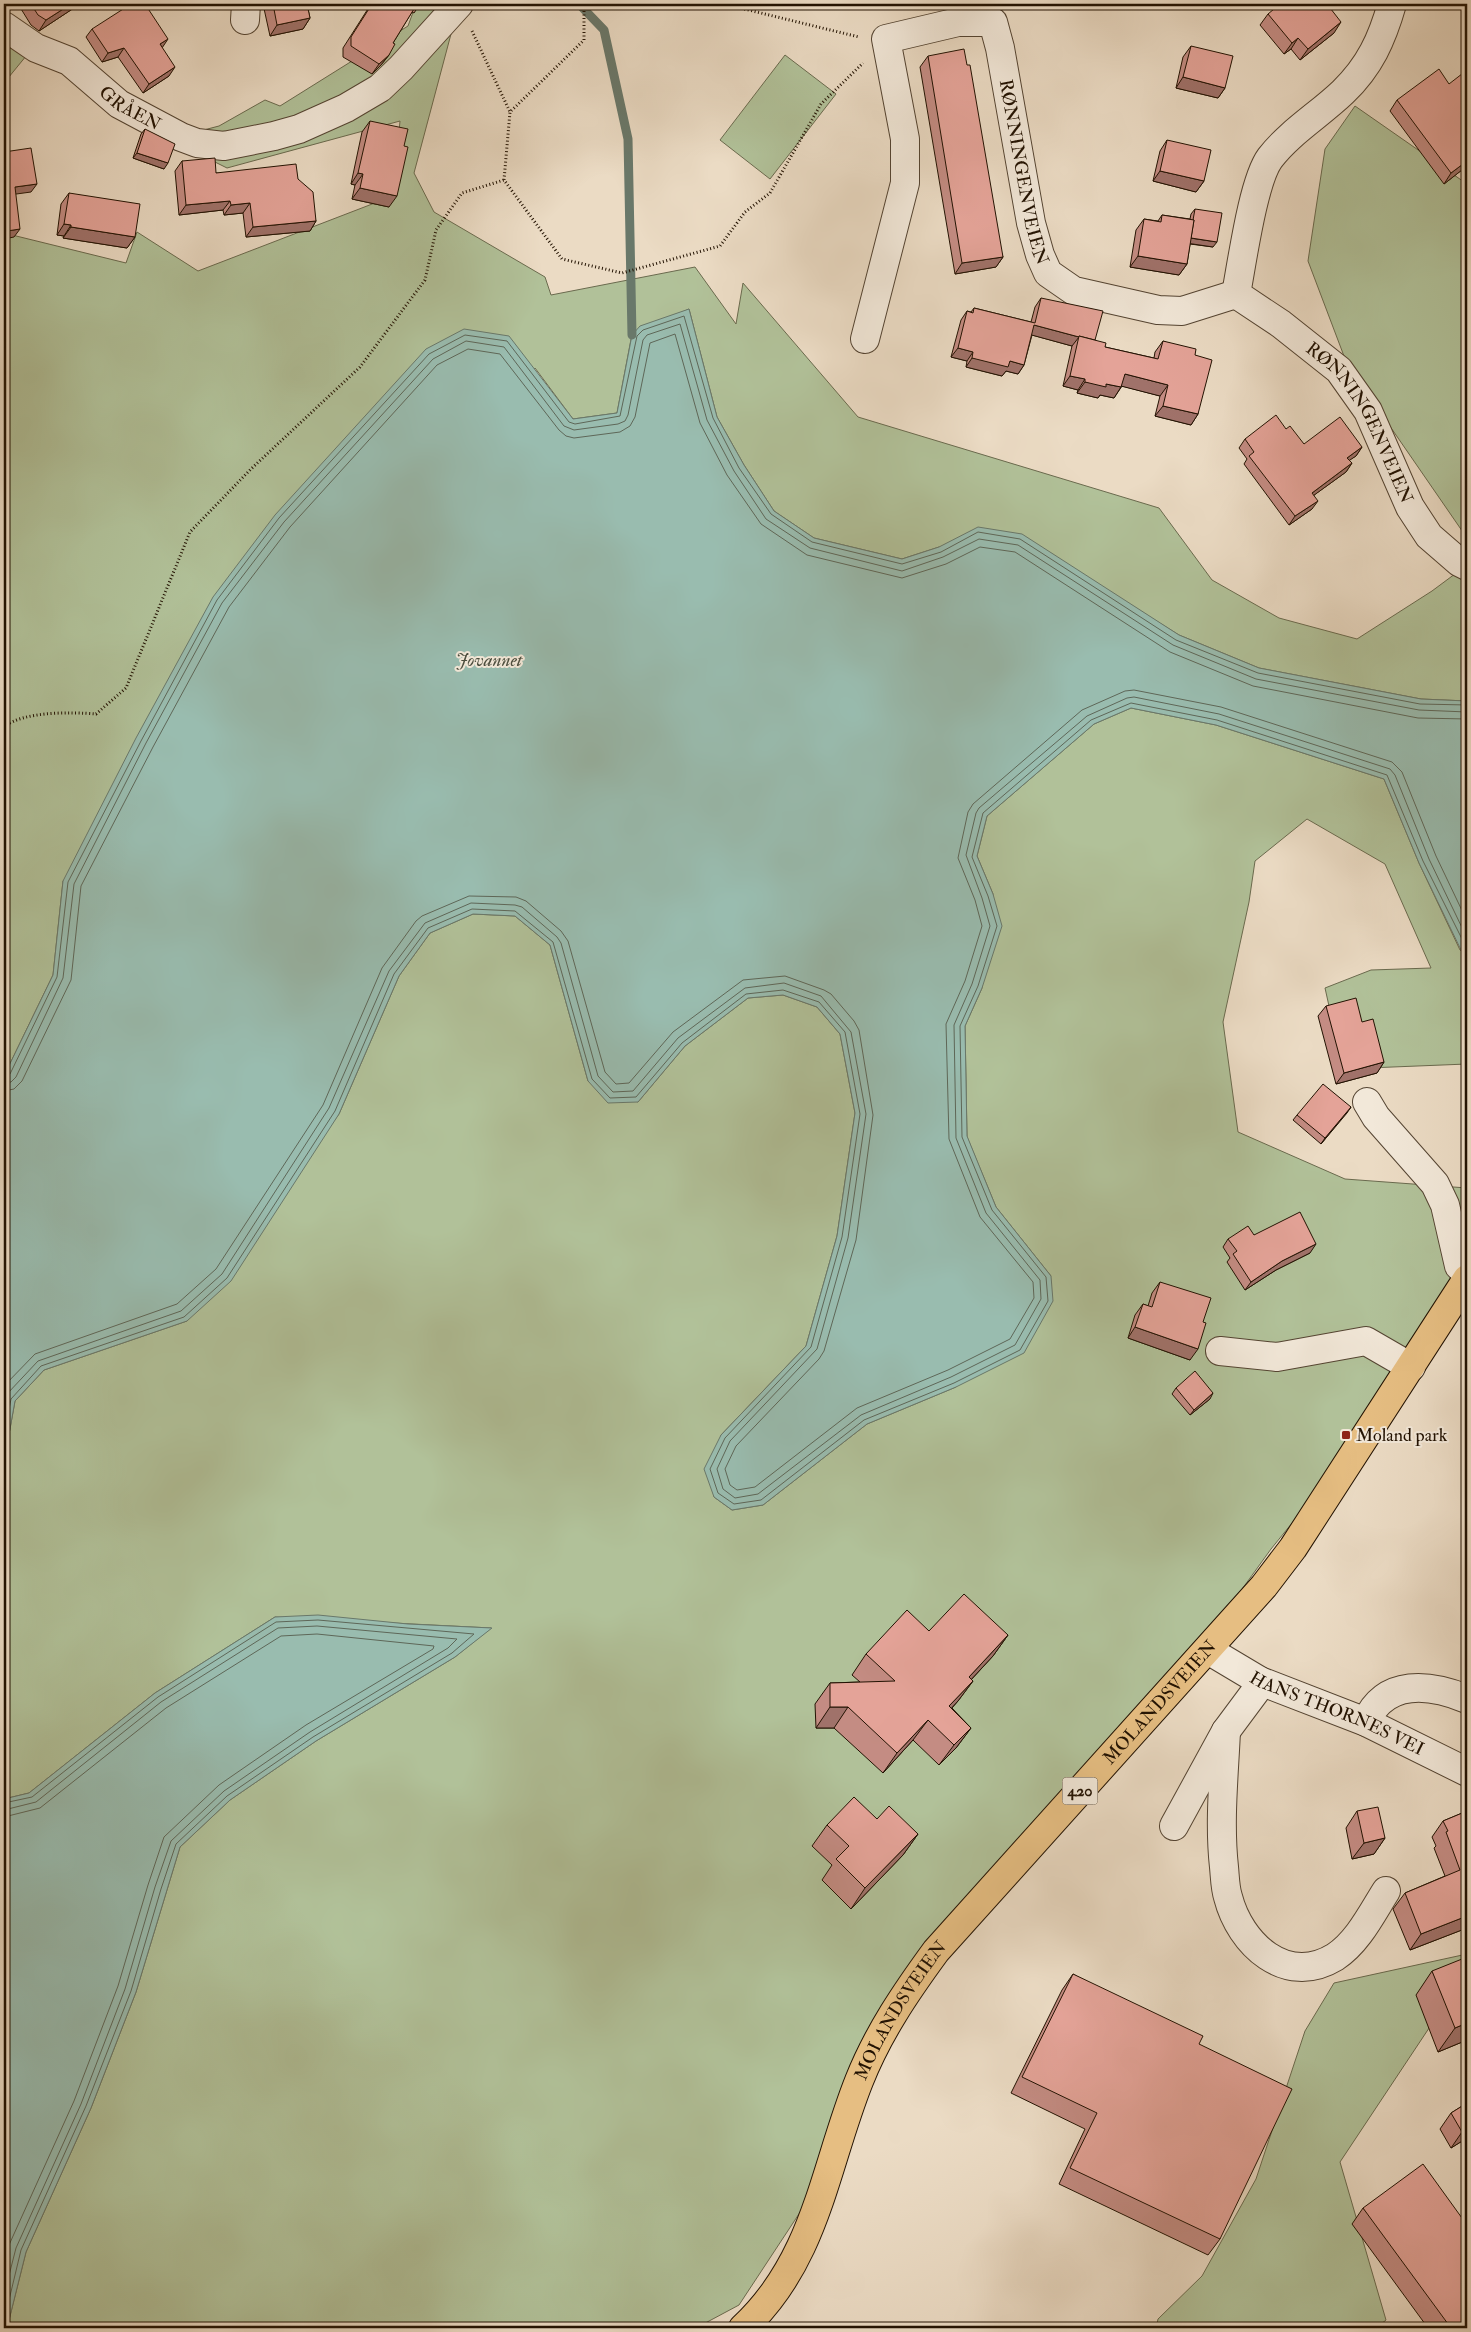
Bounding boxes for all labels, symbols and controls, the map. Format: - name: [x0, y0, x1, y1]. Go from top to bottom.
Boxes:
- street label: RØNNINGENVEIEN: [994, 77, 1054, 268]
- street label: GRÅEN: [94, 81, 165, 136]
- street label: RØNNINGENVEIEN: [1301, 337, 1418, 507]
- water label: Jovannet: [456, 648, 524, 672]
- place label: Moland park: [1356, 1424, 1448, 1447]
- marker: Moland park: [1340, 1429, 1352, 1441]
- street label: MOLANDSVEIEN: [1098, 1635, 1221, 1769]
- street label: HANS THORNES VEI: [1245, 1666, 1428, 1760]
- road number: 420: [1062, 1778, 1098, 1804]
- street label: MOLANDSVEIEN: [849, 1936, 951, 2083]

